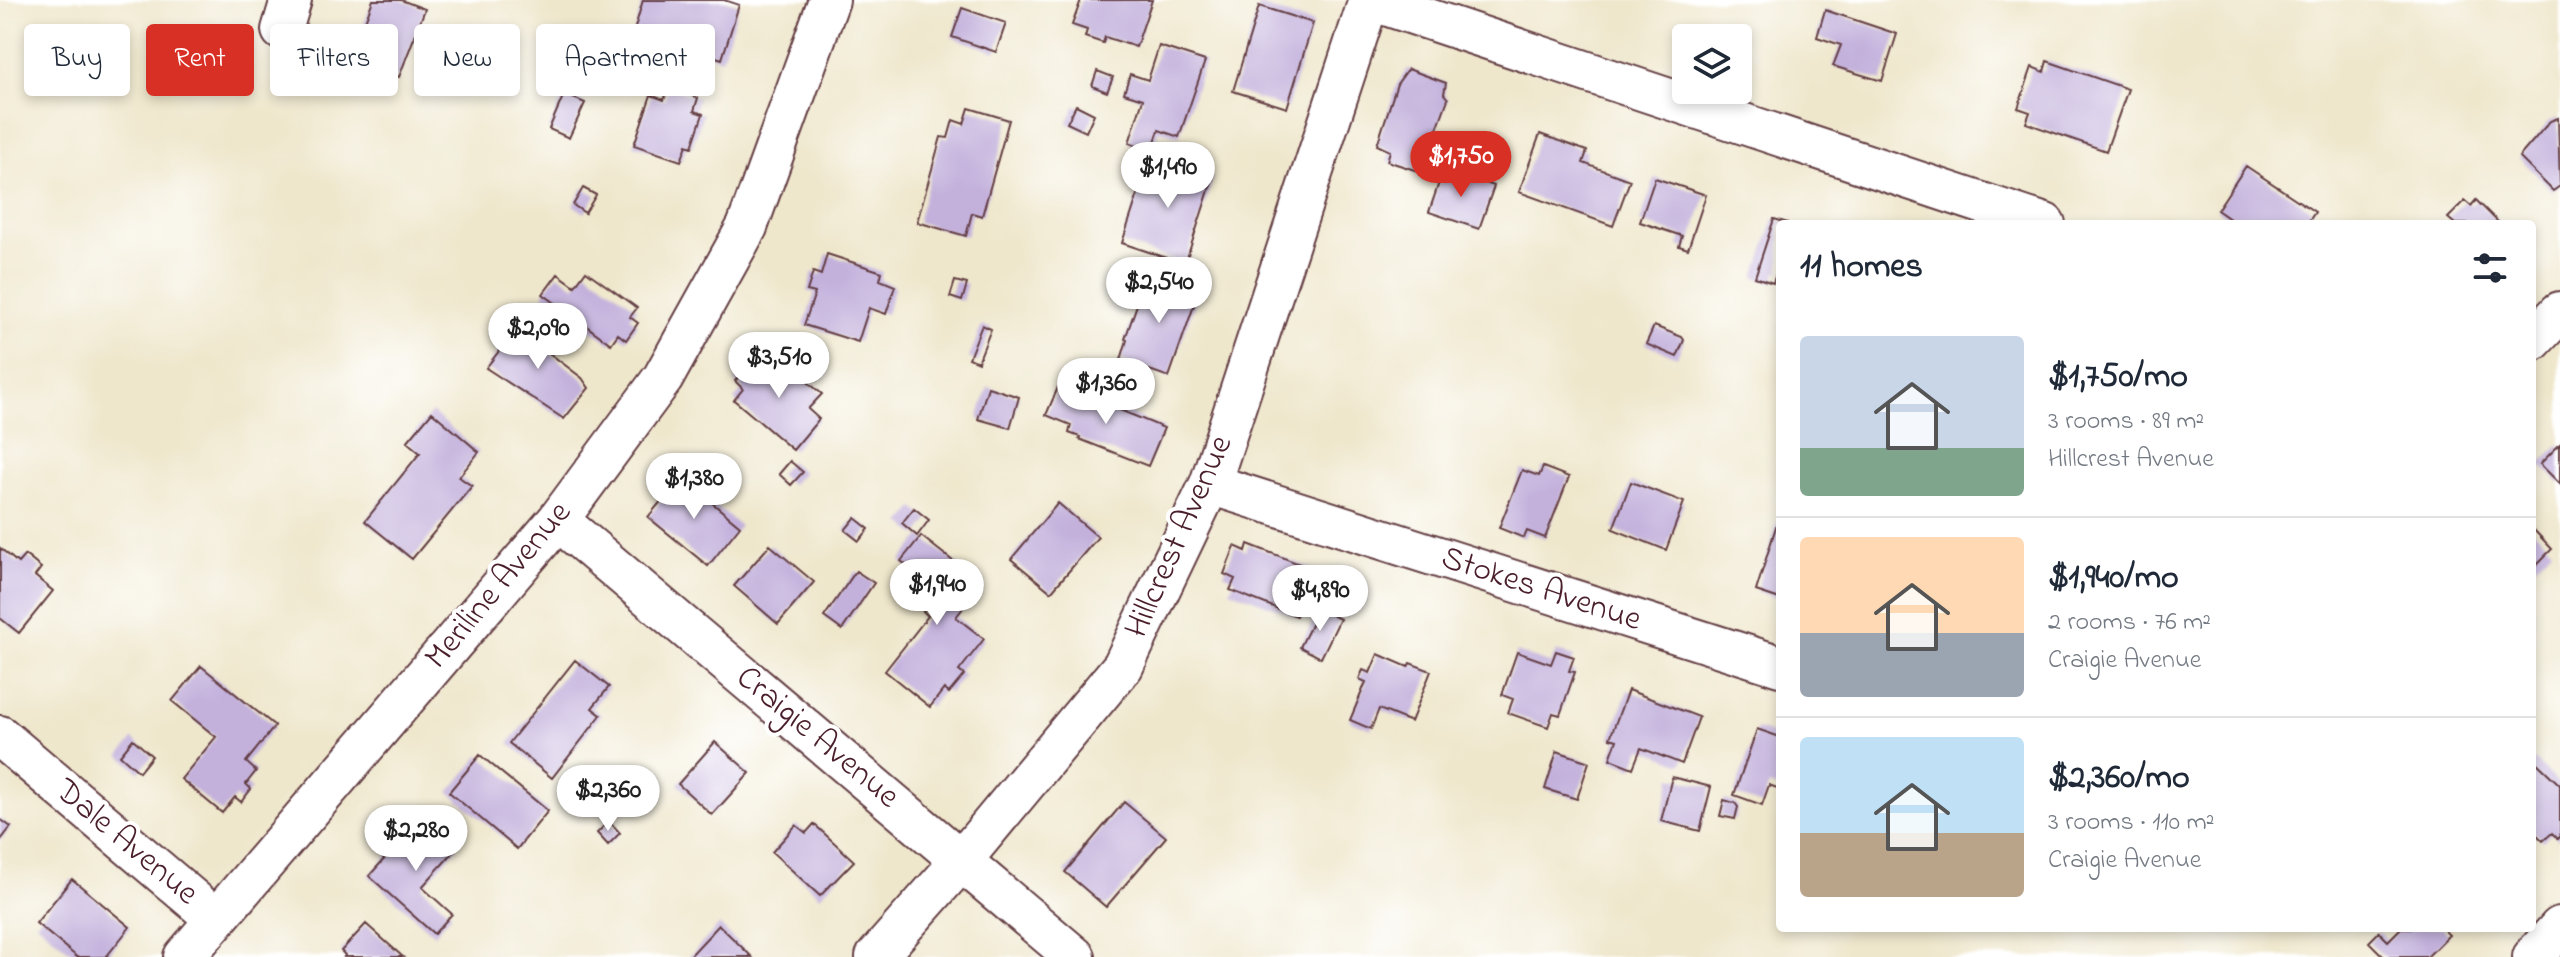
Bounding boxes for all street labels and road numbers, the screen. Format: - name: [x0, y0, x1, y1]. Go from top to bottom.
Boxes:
- street label: Hillcrest Avenue: [1113, 427, 1247, 646]
- street label: Meriline Avenue: [413, 490, 585, 681]
- street label: Stokes Avenue: [1435, 534, 1648, 646]
- street label: Craigie Avenue: [724, 654, 910, 822]
- street label: Dale Avenue: [42, 767, 209, 919]

